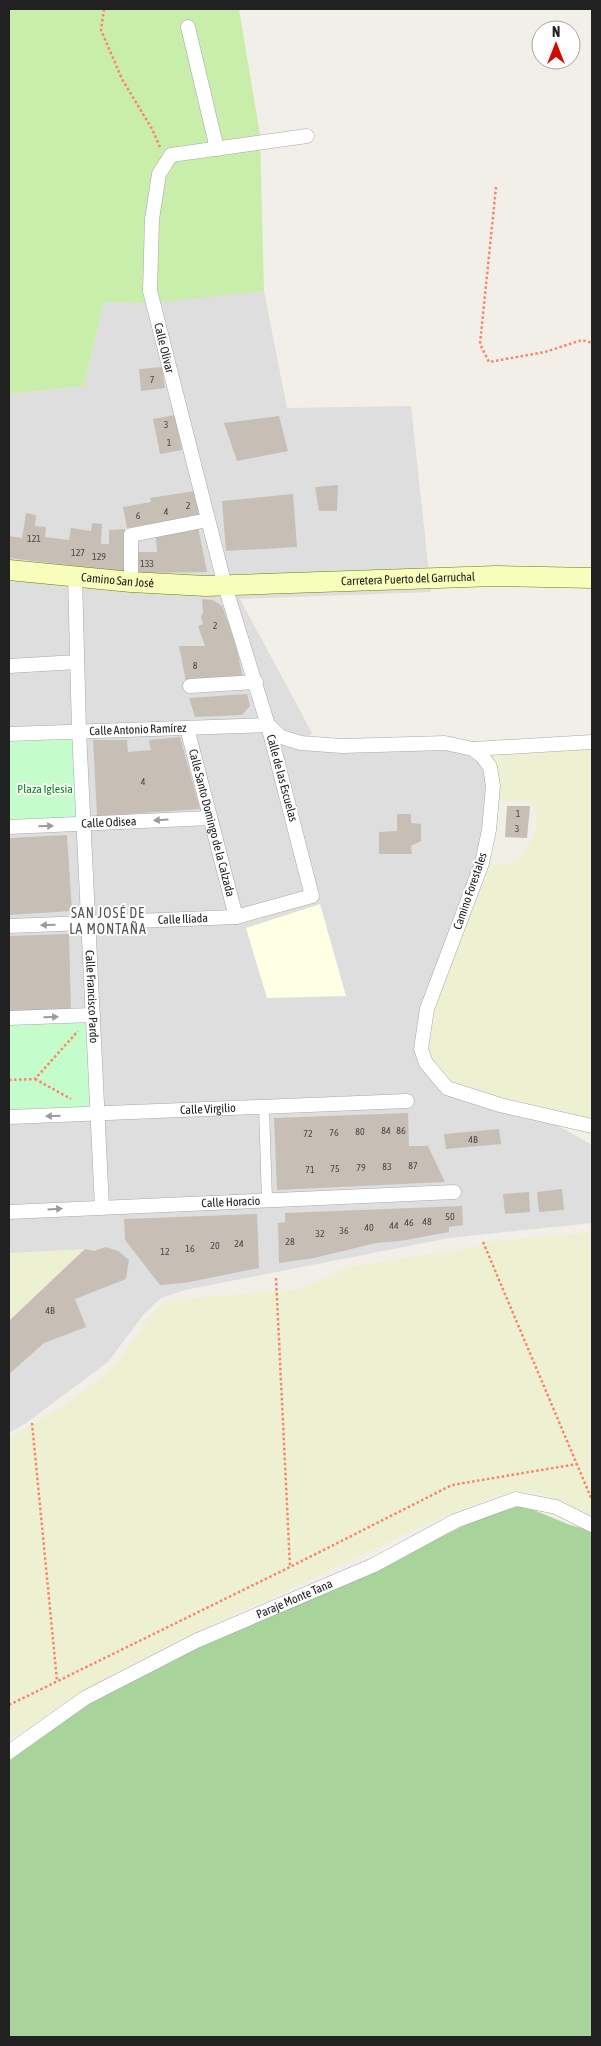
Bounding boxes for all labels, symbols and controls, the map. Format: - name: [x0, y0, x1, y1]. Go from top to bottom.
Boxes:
- north arrow: [531, 20, 581, 70]
- text: N: [552, 24, 560, 40]
- street label: Calle Olivar: [151, 321, 177, 375]
- house number: 7: [150, 374, 155, 385]
- house number: 3: [164, 419, 169, 430]
- house number: 1: [167, 437, 172, 448]
- house number: 2: [186, 500, 191, 511]
- house number: 4: [164, 506, 169, 517]
- house number: 6: [136, 510, 141, 521]
- house number: 121: [27, 533, 41, 544]
- house number: 127: [71, 547, 85, 558]
- house number: 129: [92, 551, 106, 562]
- house number: 133: [140, 558, 154, 569]
- street label: Camino San José: [81, 570, 154, 590]
- street label: Carretera Puerto del Garruchal: [341, 570, 476, 588]
- house number: 2: [213, 620, 218, 631]
- house number: 8: [193, 660, 198, 671]
- street label: Calle Antonio Ramírez: [89, 721, 187, 738]
- street label: Calle de las Escuelas: [264, 733, 300, 823]
- street label: Calle Santo Domingo de la Calzada: [186, 748, 237, 898]
- house number: 4: [141, 776, 146, 787]
- park label: Plaza Iglesia: [17, 782, 73, 796]
- house number: 1: [516, 808, 521, 819]
- street label: Calle Odisea: [81, 814, 137, 831]
- one-way arrow: [153, 817, 169, 825]
- one-way arrow: [38, 821, 54, 829]
- house number: 3: [515, 823, 520, 834]
- street label: Camino Forestales: [450, 851, 490, 931]
- district label: SAN JOSÉ DE LA MONTAÑA: [69, 905, 147, 937]
- street label: Calle Ilíada: [157, 911, 208, 927]
- one-way arrow: [39, 921, 55, 929]
- street label: Calle Francisco Pardo: [83, 950, 101, 1044]
- one-way arrow: [43, 1012, 59, 1020]
- street label: Calle Virgilio: [180, 1101, 236, 1117]
- one-way arrow: [45, 1112, 61, 1120]
- house number: 84: [381, 1125, 391, 1136]
- house number: 86: [396, 1125, 406, 1136]
- house number: 80: [355, 1126, 365, 1137]
- house number: 76: [329, 1127, 339, 1138]
- house number: 72: [303, 1128, 313, 1139]
- house number: 4B: [468, 1134, 478, 1145]
- house number: 87: [408, 1160, 418, 1171]
- house number: 83: [382, 1161, 392, 1172]
- house number: 79: [356, 1162, 366, 1173]
- house number: 75: [330, 1163, 340, 1174]
- house number: 71: [305, 1164, 315, 1175]
- street label: Calle Horacio: [201, 1194, 261, 1210]
- one-way arrow: [48, 1205, 64, 1213]
- house number: 50: [445, 1211, 455, 1222]
- house number: 48: [422, 1216, 432, 1227]
- house number: 46: [404, 1217, 414, 1228]
- house number: 44: [389, 1220, 399, 1231]
- house number: 40: [364, 1222, 374, 1233]
- house number: 36: [339, 1225, 349, 1236]
- house number: 32: [315, 1228, 325, 1239]
- house number: 28: [285, 1236, 295, 1247]
- house number: 24: [234, 1238, 244, 1249]
- house number: 20: [210, 1240, 220, 1251]
- house number: 16: [185, 1243, 195, 1254]
- house number: 12: [160, 1246, 170, 1257]
- house number: 4B: [45, 1305, 55, 1316]
- street label: Paraje Monte Tana: [254, 1577, 335, 1621]

